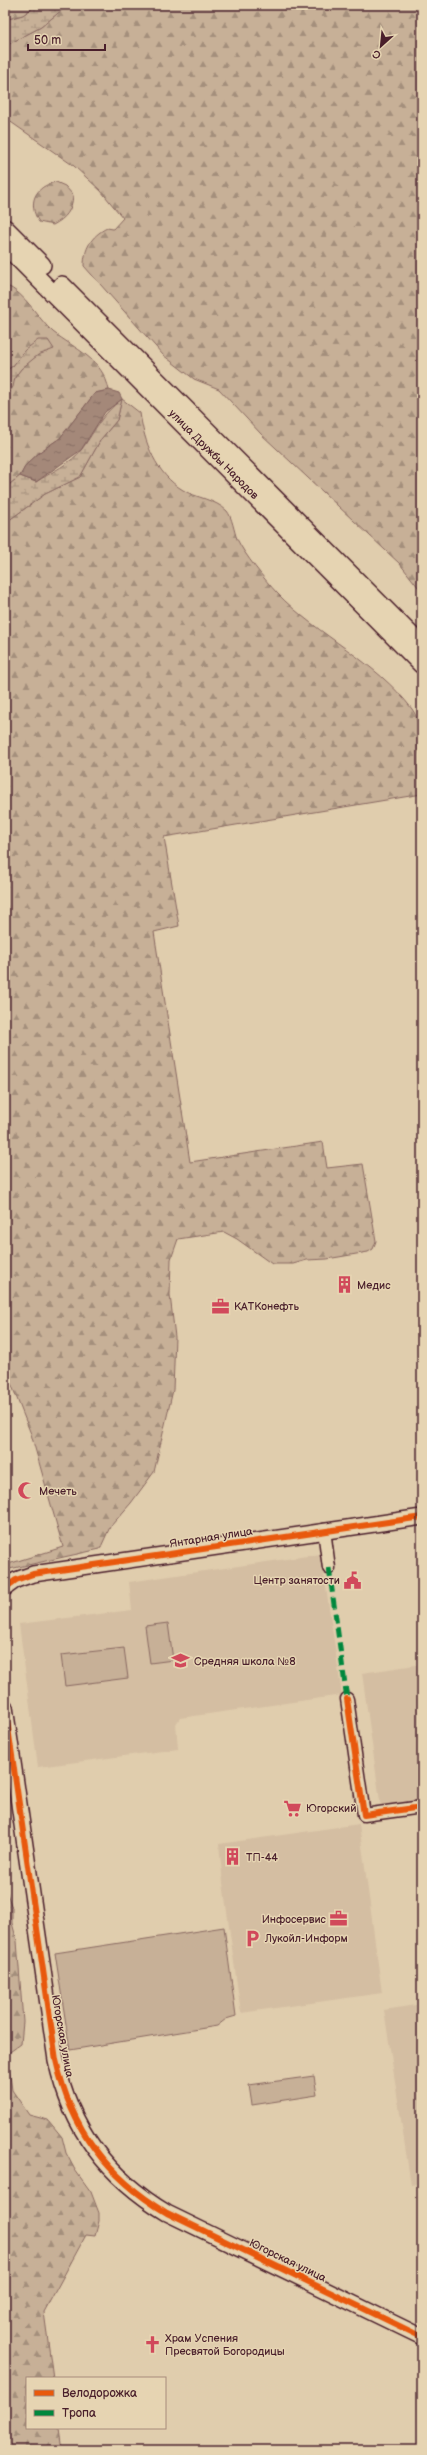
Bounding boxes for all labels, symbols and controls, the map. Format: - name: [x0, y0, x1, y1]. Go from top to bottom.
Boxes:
- scale bar: [28, 26, 105, 52]
- north arrow: [361, 26, 401, 66]
- text: 50 m: [34, 33, 61, 48]
- text: С: [370, 47, 383, 62]
- street label: улица Дружбы Народов: [166, 407, 261, 502]
- building icon: Медис: [334, 1275, 354, 1295]
- place label: Медис: [357, 1279, 391, 1292]
- office icon: КАТКонефть: [211, 1296, 231, 1316]
- place label: КАТКонефть: [234, 1300, 299, 1313]
- mosque icon: Мечеть: [16, 1481, 36, 1501]
- place label: Мечеть: [39, 1485, 77, 1498]
- street label: Янтарная улица: [169, 1524, 254, 1550]
- public building icon: Центр занятости: [343, 1570, 363, 1590]
- place label: Центр занятости: [254, 1574, 340, 1587]
- school or university icon: Средняя школа №8: [171, 1651, 191, 1671]
- place label: Средняя школа №8: [194, 1655, 296, 1668]
- supermarket icon: Югорский: [283, 1798, 303, 1818]
- place label: Югорский: [306, 1802, 356, 1815]
- building icon: ТП-44: [223, 1847, 243, 1867]
- place label: ТП-44: [246, 1851, 278, 1864]
- office icon: Инфосервис: [329, 1909, 349, 1929]
- place label: Инфосервис: [262, 1913, 327, 1926]
- parking icon: Лукойл-Информ: [242, 1928, 262, 1948]
- place label: Лукойл-Информ: [264, 1932, 348, 1945]
- street label: Югорская улица: [49, 1994, 76, 2079]
- street label: Югорская улица: [247, 2236, 329, 2285]
- place label: Храм Успения Пресвятой Богородицы: [165, 2332, 285, 2358]
- church icon: Храм Успения Пресвятой Богородицы: [142, 2334, 162, 2354]
- legend: [26, 2377, 166, 2429]
- text: Велодорожка: [62, 2386, 137, 2401]
- text: Тропа: [62, 2406, 96, 2421]

